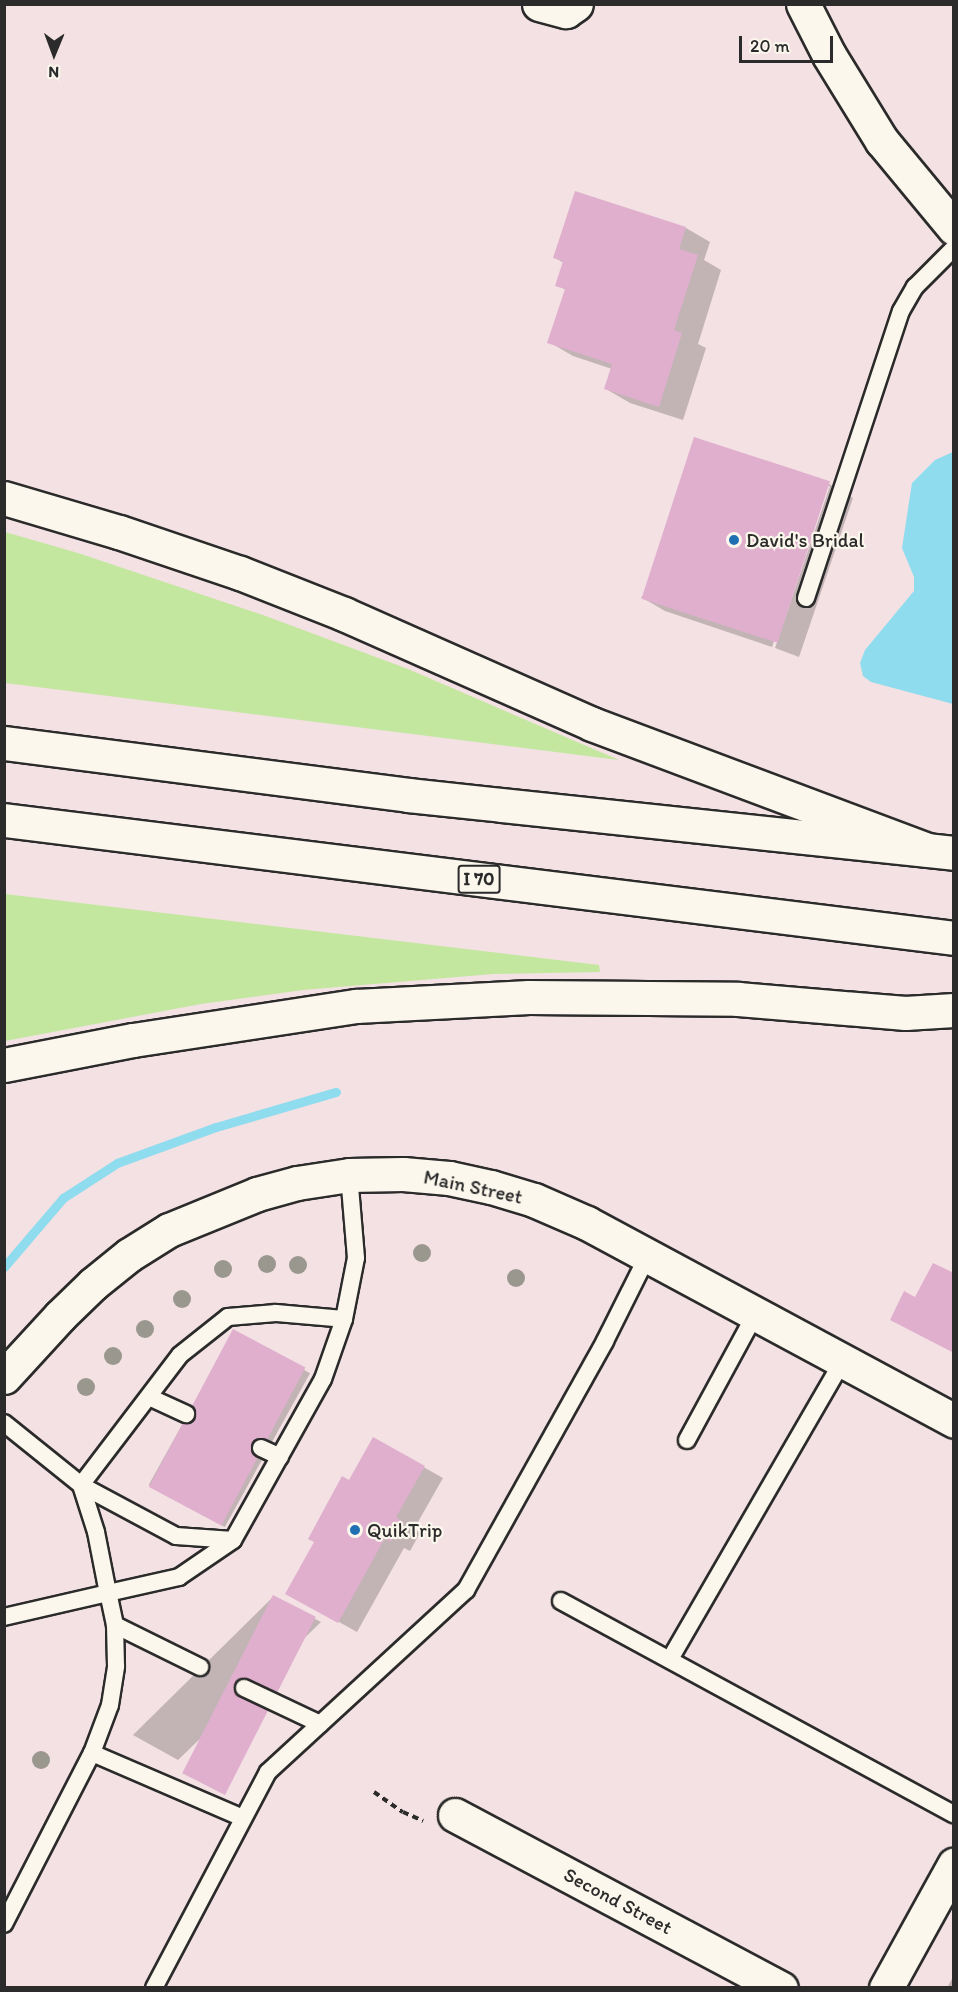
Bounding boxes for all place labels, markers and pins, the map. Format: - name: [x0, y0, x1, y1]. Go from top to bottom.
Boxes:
- place label: David's Bridal: [746, 528, 864, 552]
- marker: David's Bridal: [727, 533, 741, 547]
- place label: QuikTrip: [367, 1518, 442, 1542]
- marker: QuikTrip: [348, 1523, 362, 1537]

